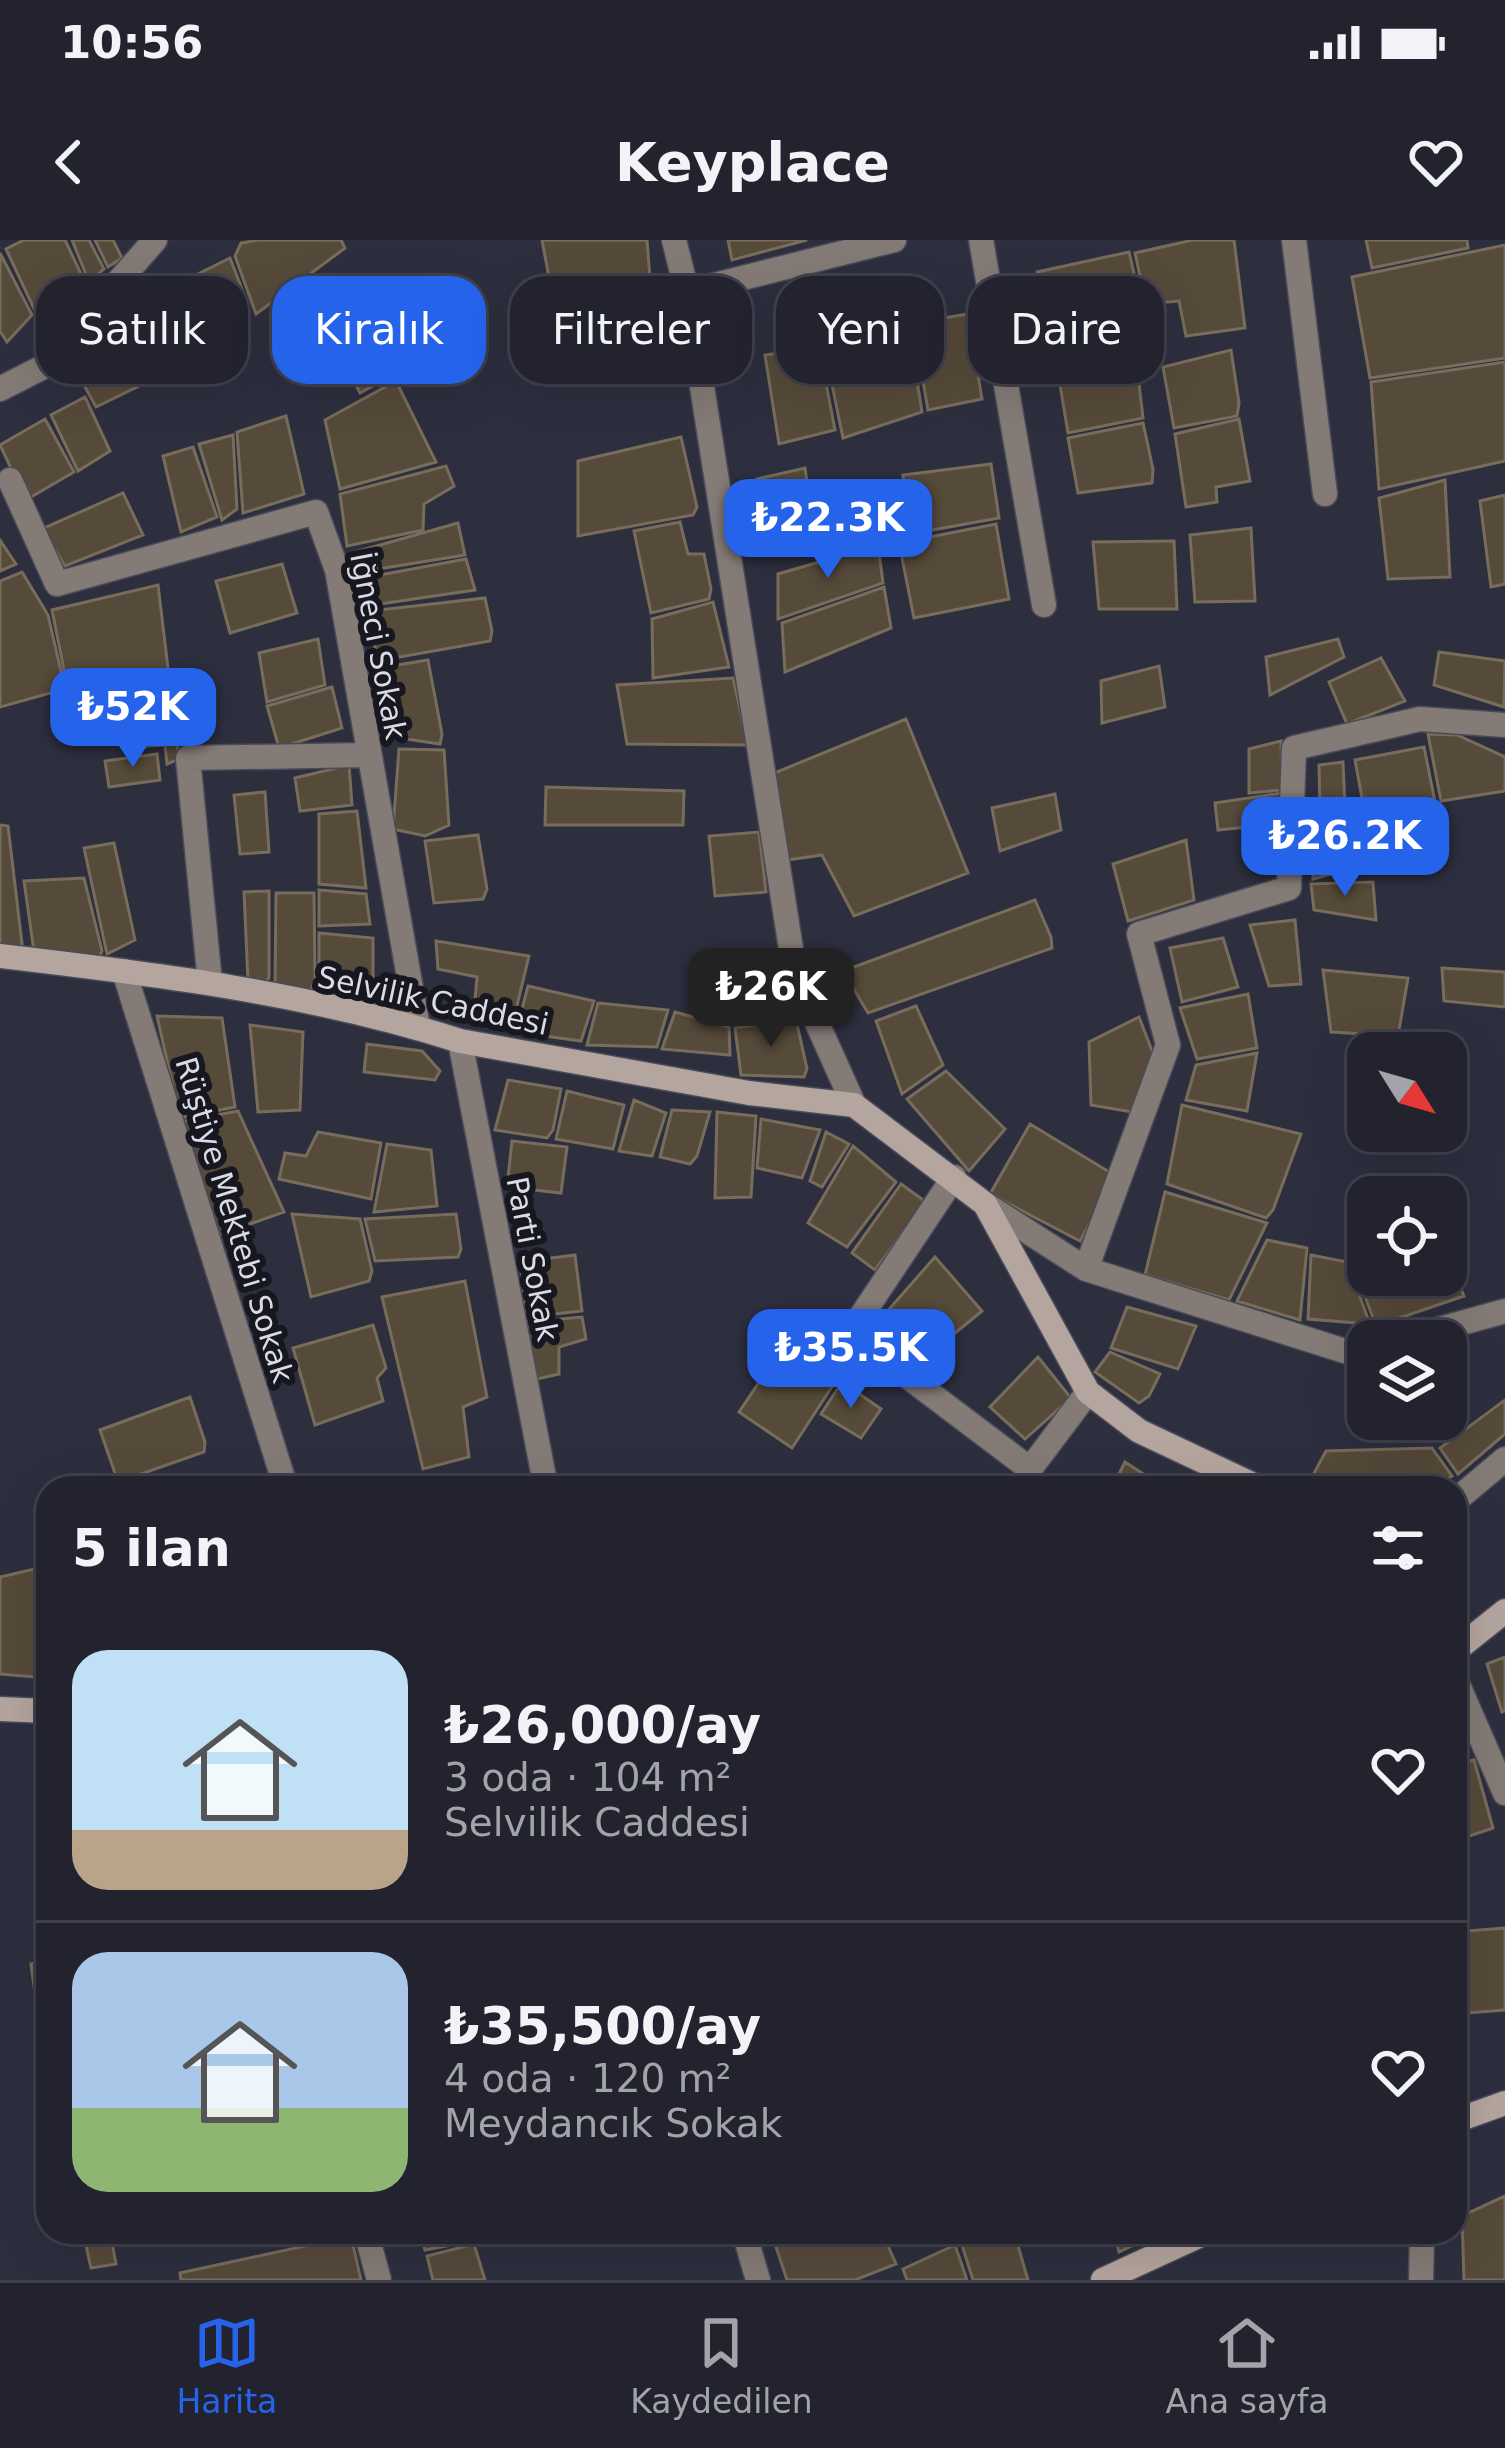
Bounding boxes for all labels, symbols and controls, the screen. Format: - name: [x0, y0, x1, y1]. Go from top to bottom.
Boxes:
- text: 10:56: [60, 16, 203, 69]
- icon: back: [36, 129, 102, 195]
- icon: heart: [1403, 129, 1469, 195]
- text: Keyplace: [615, 131, 890, 194]
- chip: Satılık: [36, 276, 248, 384]
- chip: Kiralık: [272, 276, 486, 384]
- chip: Filtreler: [510, 276, 752, 384]
- chip: Yeni: [776, 276, 944, 384]
- chip: Daire: [968, 276, 1164, 384]
- pin: ₺22.3K: [730, 479, 926, 581]
- text: ₺22.3K: [751, 495, 905, 540]
- street label: İğneci Sokak: [343, 549, 414, 743]
- pin: ₺52K: [62, 668, 204, 770]
- text: ₺52K: [77, 684, 189, 729]
- pin: ₺26.2K: [1247, 797, 1443, 899]
- text: ₺26.2K: [1268, 813, 1422, 858]
- pin: ₺26K: [700, 948, 842, 1050]
- street label: Selvilik Caddesi: [314, 959, 552, 1042]
- text: ₺26K: [715, 964, 827, 1009]
- north arrow: [1347, 1032, 1467, 1152]
- map controls: [1347, 1032, 1467, 1440]
- street label: Rüştiye Mektebi Sokak: [168, 1053, 301, 1388]
- street label: Parti Sokak: [499, 1174, 566, 1345]
- button: locate: [1347, 1176, 1467, 1296]
- pin: ₺35.5K: [753, 1309, 949, 1411]
- button: layers: [1347, 1320, 1467, 1440]
- text: ₺35.5K: [774, 1325, 928, 1370]
- icon: filters: [1365, 1515, 1431, 1581]
- text: 5 ilan: [72, 1519, 231, 1578]
- text: ₺26,000/ay: [444, 1696, 761, 1755]
- icon: home: [168, 1698, 312, 1842]
- icon: heart: [1365, 1737, 1431, 1803]
- text: 3 oda · 104 m²: [444, 1755, 731, 1800]
- text: Selvilik Caddesi: [444, 1800, 750, 1845]
- text: ₺35,500/ay: [444, 1997, 761, 2056]
- icon: home: [168, 2000, 312, 2144]
- icon: heart: [1365, 2039, 1431, 2105]
- text: 4 oda · 120 m²: [444, 2056, 731, 2101]
- text: Meydancık Sokak: [444, 2101, 782, 2146]
- tab: Harita: [176, 2310, 277, 2421]
- tab: Kaydedilen: [630, 2310, 813, 2421]
- tab: Ana sayfa: [1166, 2310, 1329, 2421]

